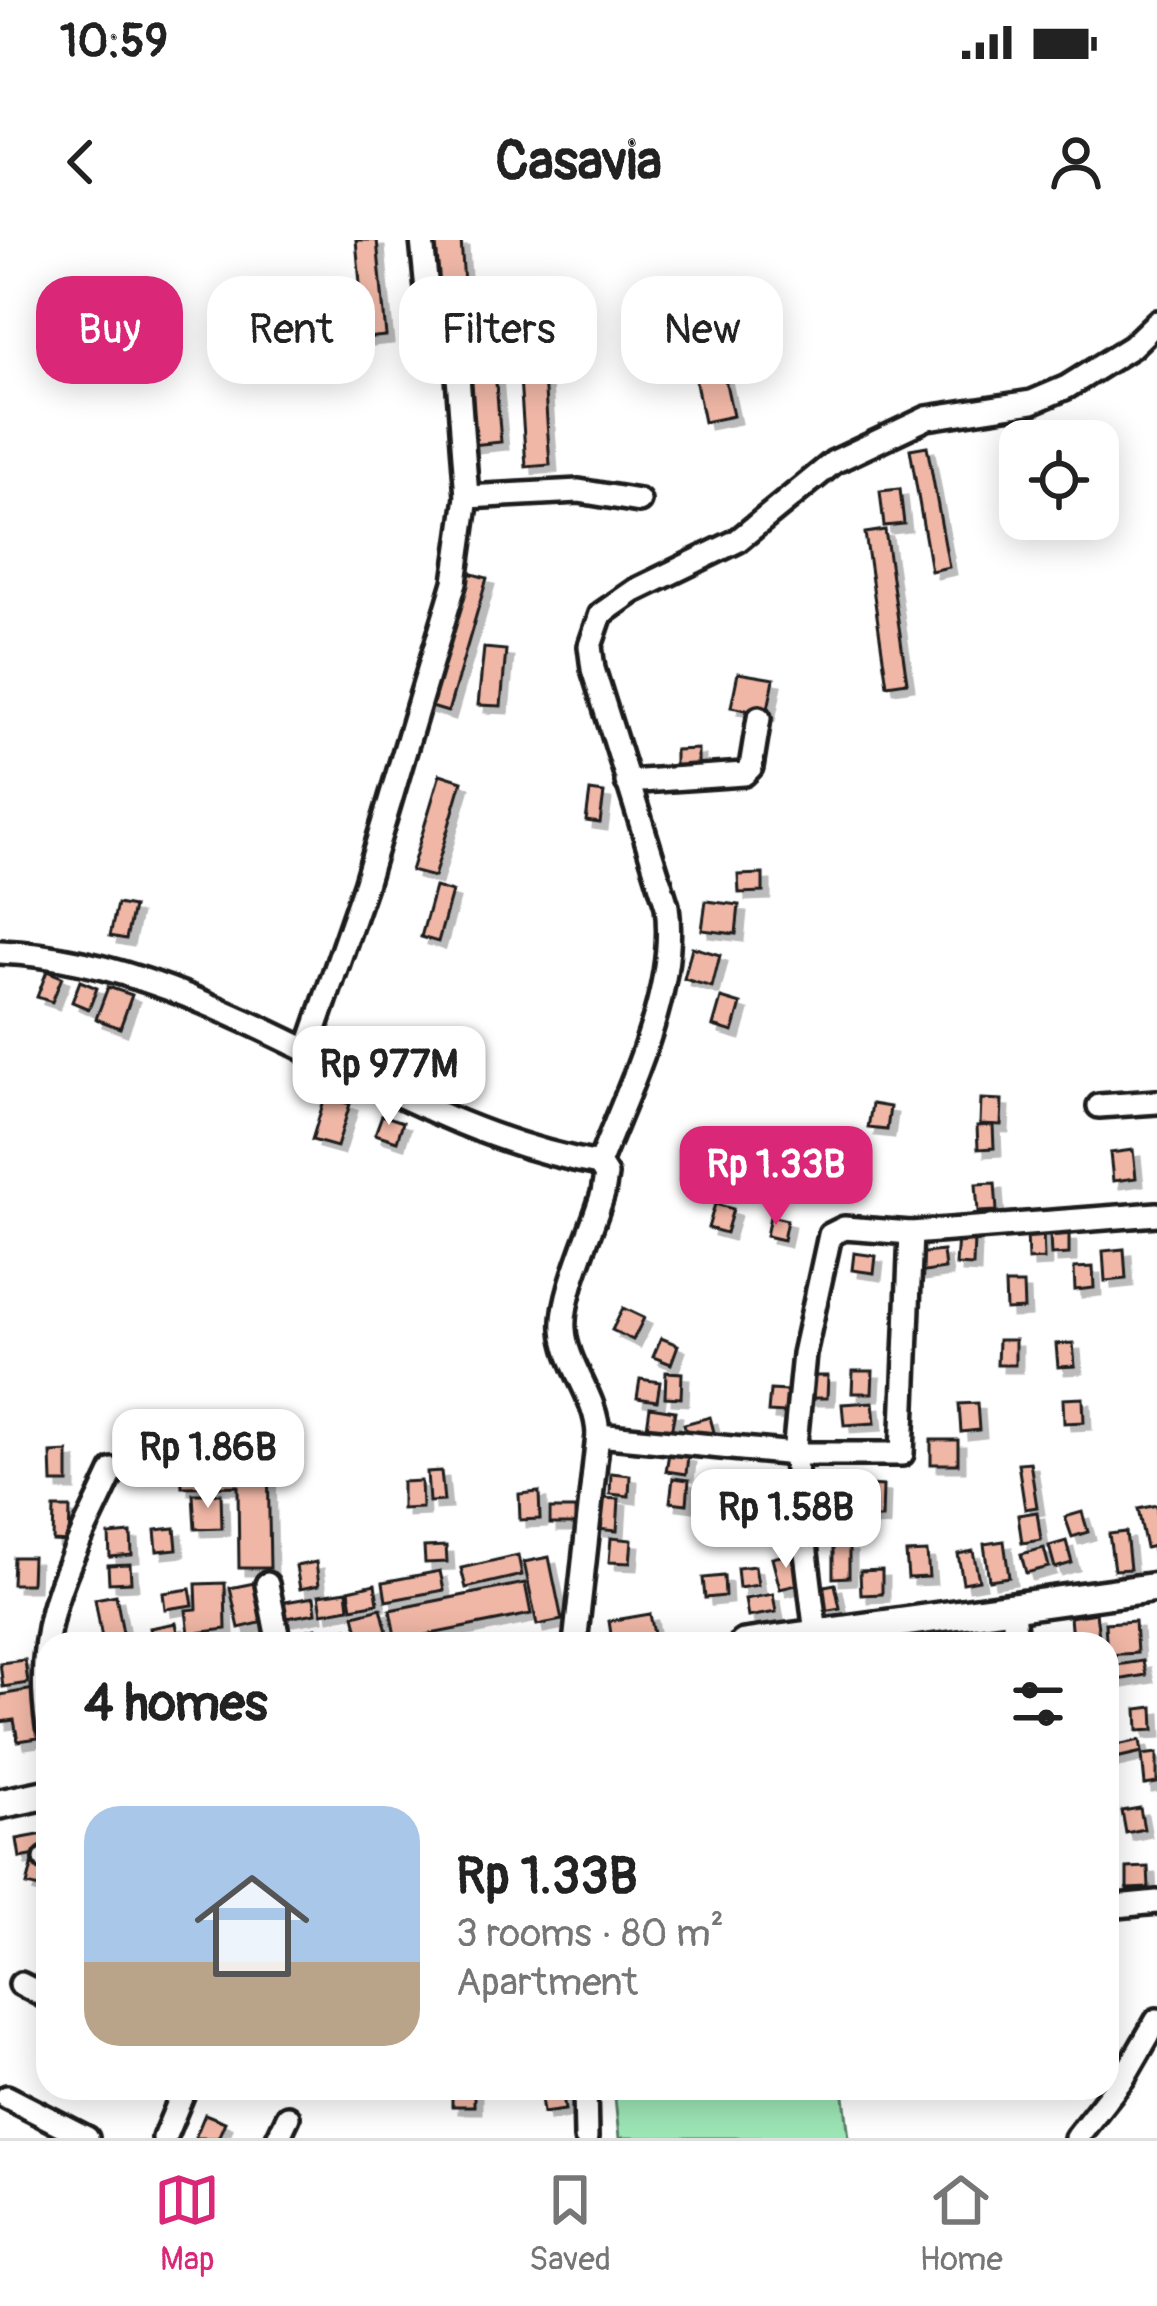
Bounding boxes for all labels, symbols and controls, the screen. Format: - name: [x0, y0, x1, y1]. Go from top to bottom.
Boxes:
- text: 10:59: [60, 14, 168, 70]
- text: Casavia: [495, 128, 662, 196]
- icon: back: [48, 129, 114, 195]
- icon: person: [1043, 129, 1109, 195]
- chip: Buy: [36, 276, 183, 384]
- chip: Rent: [207, 276, 375, 384]
- chip: Filters: [399, 276, 597, 384]
- chip: New: [621, 276, 783, 384]
- map controls: [999, 420, 1119, 540]
- button: locate: [999, 420, 1119, 540]
- pin: Rp 977M: [278, 1026, 500, 1128]
- text: Rp 977M: [320, 1040, 458, 1089]
- pin: Rp 1.33B: [652, 1126, 900, 1228]
- text: Rp 1.33B: [707, 1140, 845, 1189]
- pin: Rp 1.86B: [84, 1409, 332, 1511]
- text: Rp 1.86B: [139, 1423, 277, 1472]
- pin: Rp 1.58B: [662, 1469, 910, 1571]
- text: Rp 1.58B: [718, 1483, 854, 1532]
- icon: filters: [1005, 1671, 1071, 1737]
- text: 4 homes: [84, 1672, 268, 1736]
- text: Rp 1.33B: [456, 1845, 638, 1909]
- icon: home: [180, 1854, 324, 1998]
- text: 3 rooms · 80 m²: [456, 1909, 724, 1958]
- text: Apartment: [456, 1958, 638, 2007]
- tab: Map: [154, 2167, 220, 2280]
- tab: Saved: [529, 2167, 611, 2280]
- tab: Home: [919, 2167, 1003, 2280]

